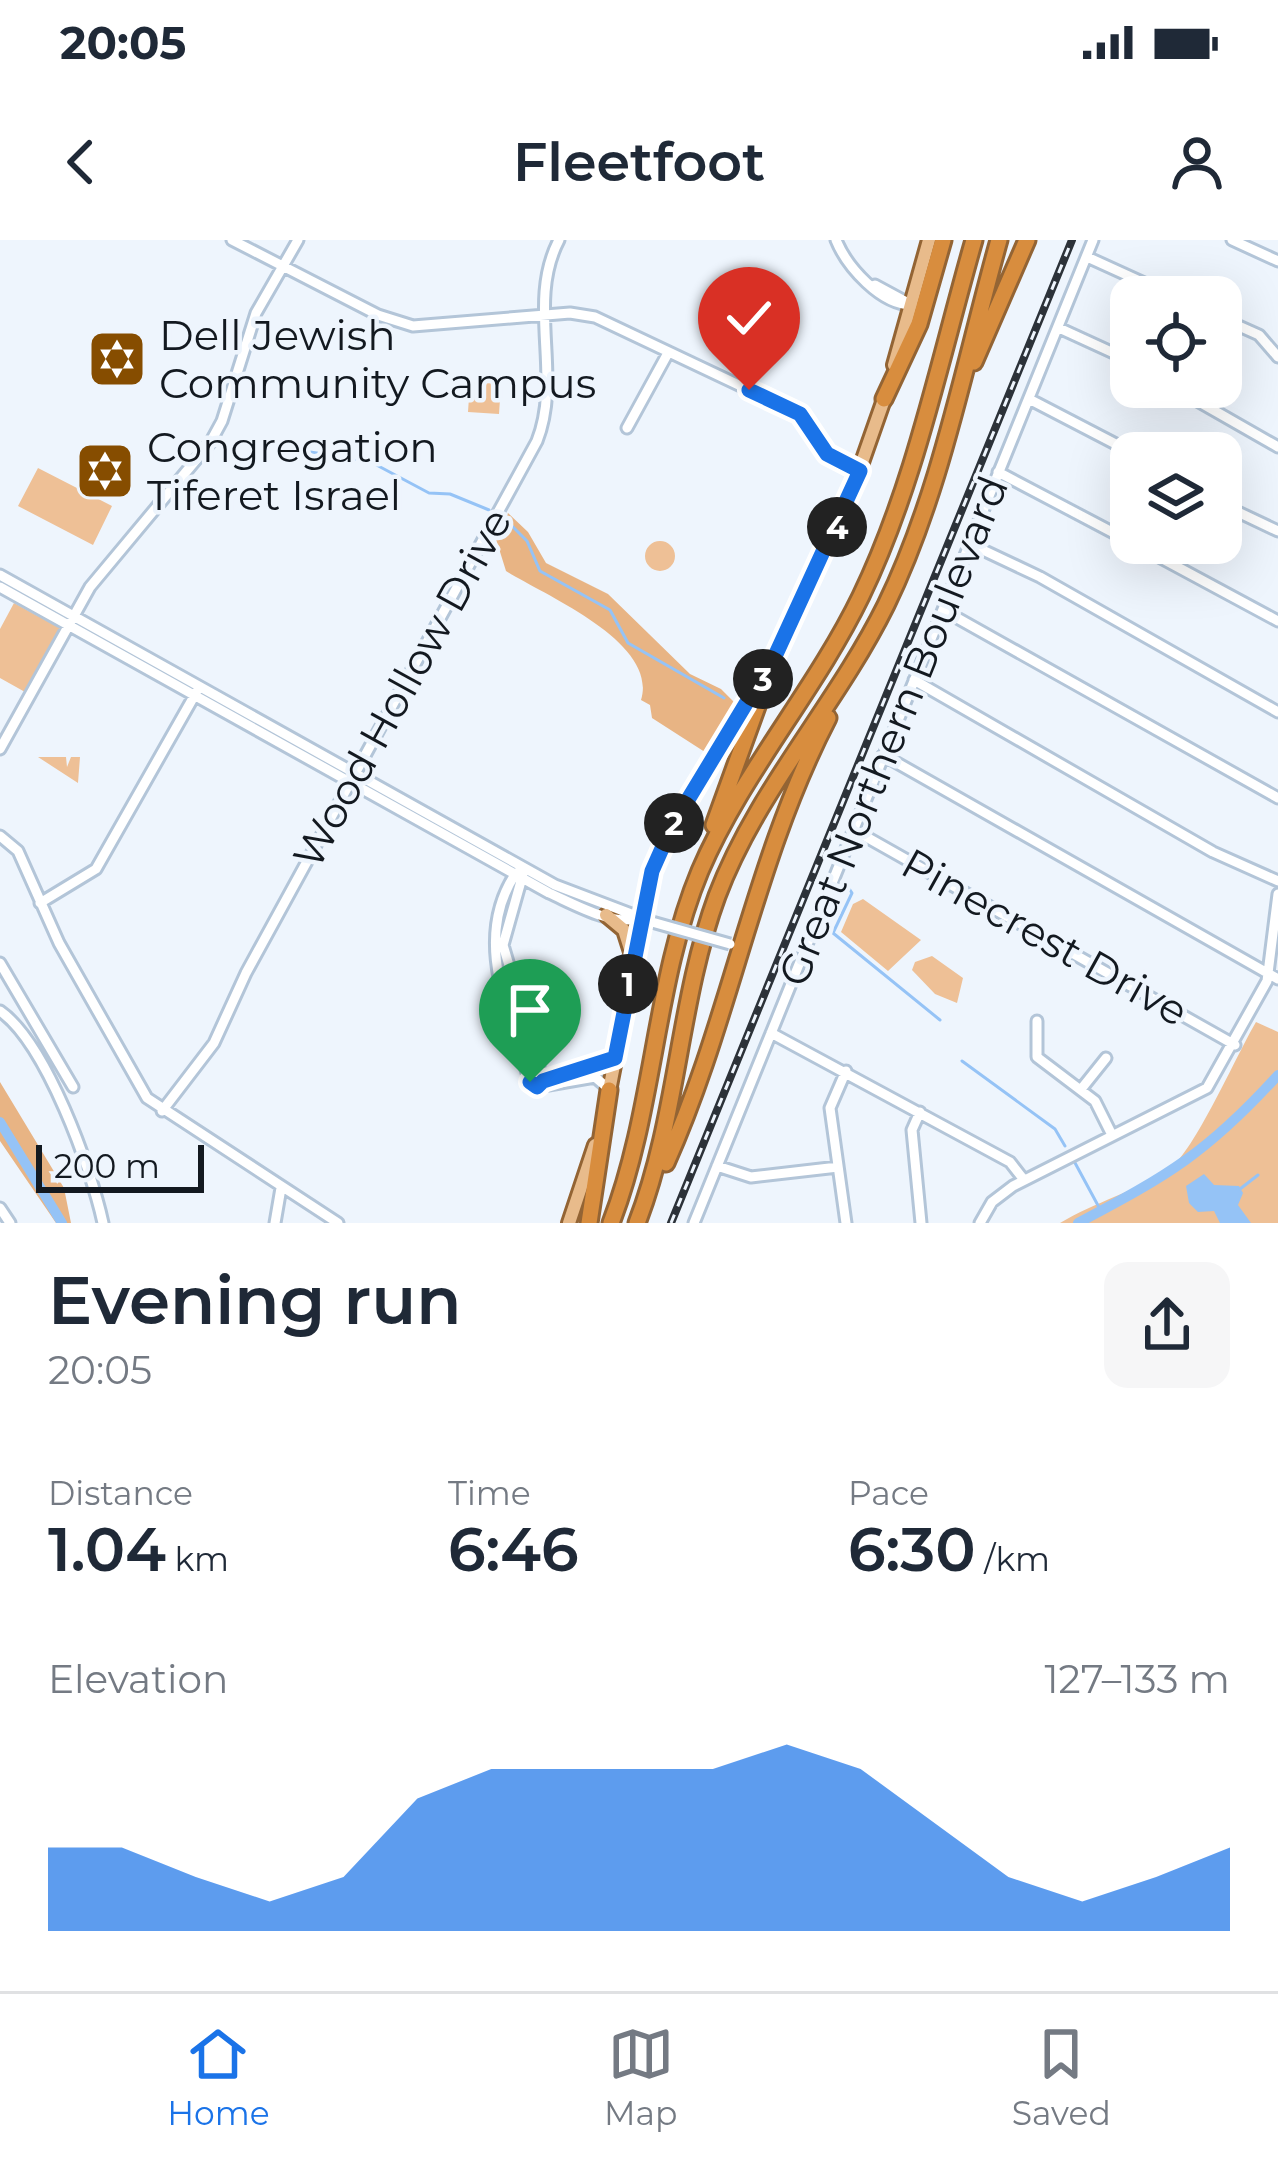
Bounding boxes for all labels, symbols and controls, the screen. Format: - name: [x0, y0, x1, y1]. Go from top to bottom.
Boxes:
- text: 20:05: [60, 15, 186, 70]
- icon: back: [48, 129, 114, 195]
- text: Fleetfoot: [513, 129, 765, 195]
- icon: person: [1164, 129, 1230, 195]
- pin: [698, 267, 800, 390]
- map controls: [1110, 276, 1242, 564]
- button: locate: [1110, 276, 1242, 408]
- icon: check: [716, 285, 782, 351]
- place label: Dell Jewish Community Campus: [159, 309, 596, 409]
- synagogue icon: Dell Jewish Community Campus: [86, 328, 148, 390]
- place label: Congregation Tiferet Israel: [147, 421, 438, 521]
- button: layers: [1110, 432, 1242, 564]
- synagogue icon: Congregation Tiferet Israel: [74, 440, 136, 502]
- street label: Great Northern Boulevard: [767, 469, 1019, 993]
- pin: 4: [807, 497, 867, 557]
- street label: Wood Hollow Drive: [282, 499, 522, 877]
- text: 4: [826, 507, 848, 547]
- pin: 3: [733, 649, 793, 709]
- text: 3: [753, 659, 773, 699]
- pin: 2: [644, 793, 704, 853]
- text: 2: [664, 803, 684, 843]
- street label: Pinecrest Drive: [893, 837, 1197, 1037]
- pin: 1: [598, 954, 658, 1014]
- pin: [479, 959, 581, 1082]
- text: 1: [622, 964, 634, 1004]
- icon: arrive: [497, 977, 563, 1043]
- scale bar: [36, 1139, 204, 1192]
- text: 200 m: [54, 1146, 160, 1186]
- text: Evening run: [48, 1260, 461, 1341]
- button: share: [1104, 1262, 1230, 1388]
- text: 20:05: [48, 1346, 152, 1394]
- text: Distance: [48, 1473, 193, 1513]
- text: Time: [448, 1473, 531, 1513]
- text: Pace: [848, 1473, 929, 1513]
- text: 1.04: [48, 1513, 166, 1586]
- text: 6:46: [448, 1513, 579, 1586]
- text: 6:30: [848, 1513, 976, 1586]
- text: km: [166, 1539, 229, 1579]
- text: /km: [976, 1539, 1050, 1579]
- text: Elevation: [48, 1655, 228, 1703]
- text: 127–133 m: [1045, 1655, 1230, 1703]
- tab: Home: [167, 2021, 270, 2133]
- tab: Map: [604, 2021, 677, 2133]
- tab: Saved: [1012, 2021, 1111, 2133]

